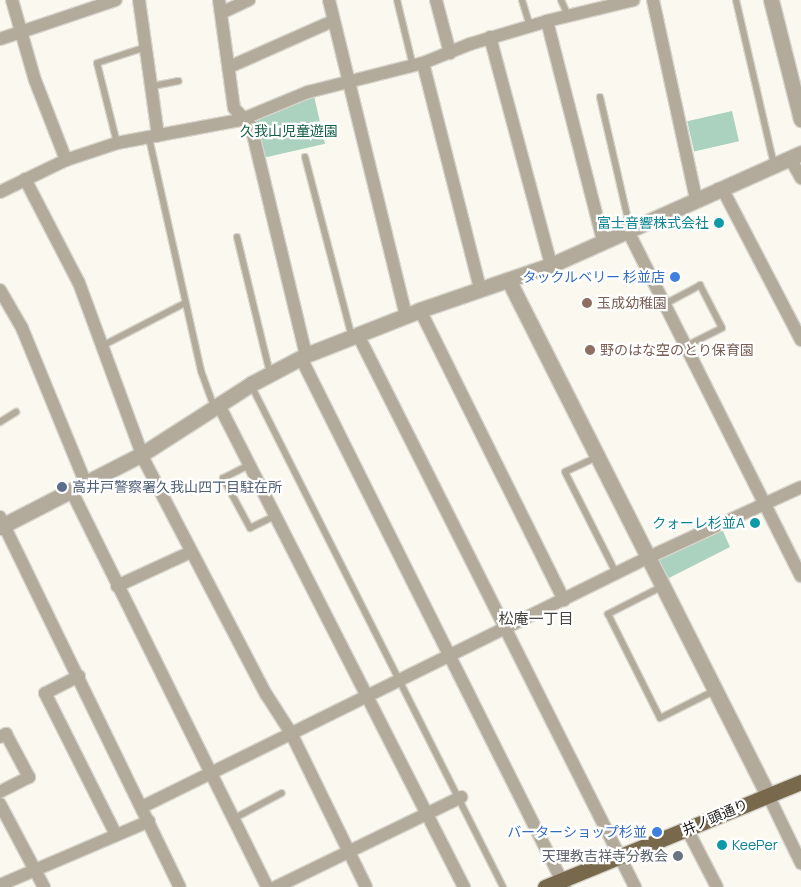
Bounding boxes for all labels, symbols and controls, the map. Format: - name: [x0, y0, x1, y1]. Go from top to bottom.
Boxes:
- park label: 久我山児童遊園: [240, 123, 338, 139]
- place label: 富士音響株式会社: [597, 215, 709, 231]
- marker: 富士音響株式会社: [713, 217, 725, 229]
- place label: タックルベリー 杉並店: [522, 269, 665, 285]
- marker: タックルベリー 杉並店: [669, 271, 681, 283]
- place label: 玉成幼稚園: [597, 295, 667, 311]
- marker: 玉成幼稚園: [581, 297, 593, 309]
- place label: 野のはな空のとり保育園: [600, 342, 754, 358]
- marker: 野のはな空のとり保育園: [584, 344, 596, 356]
- place label: 高井戸警察署久我山四丁目駐在所: [72, 479, 282, 495]
- marker: 高井戸警察署久我山四丁目駐在所: [56, 481, 68, 493]
- place label: クォーレ杉並A: [652, 515, 745, 531]
- marker: クォーレ杉並A: [749, 517, 761, 529]
- district label: 松庵一丁目: [499, 610, 573, 628]
- street label: 井ノ頭通り: [680, 796, 750, 838]
- place label: バーターショップ杉並: [507, 824, 647, 840]
- marker: バーターショップ杉並: [651, 826, 663, 838]
- place label: KeePer: [732, 837, 778, 853]
- marker: KeePer: [716, 839, 728, 851]
- place label: 天理教吉祥寺分教会: [542, 848, 668, 864]
- marker: 天理教吉祥寺分教会: [672, 850, 684, 862]

